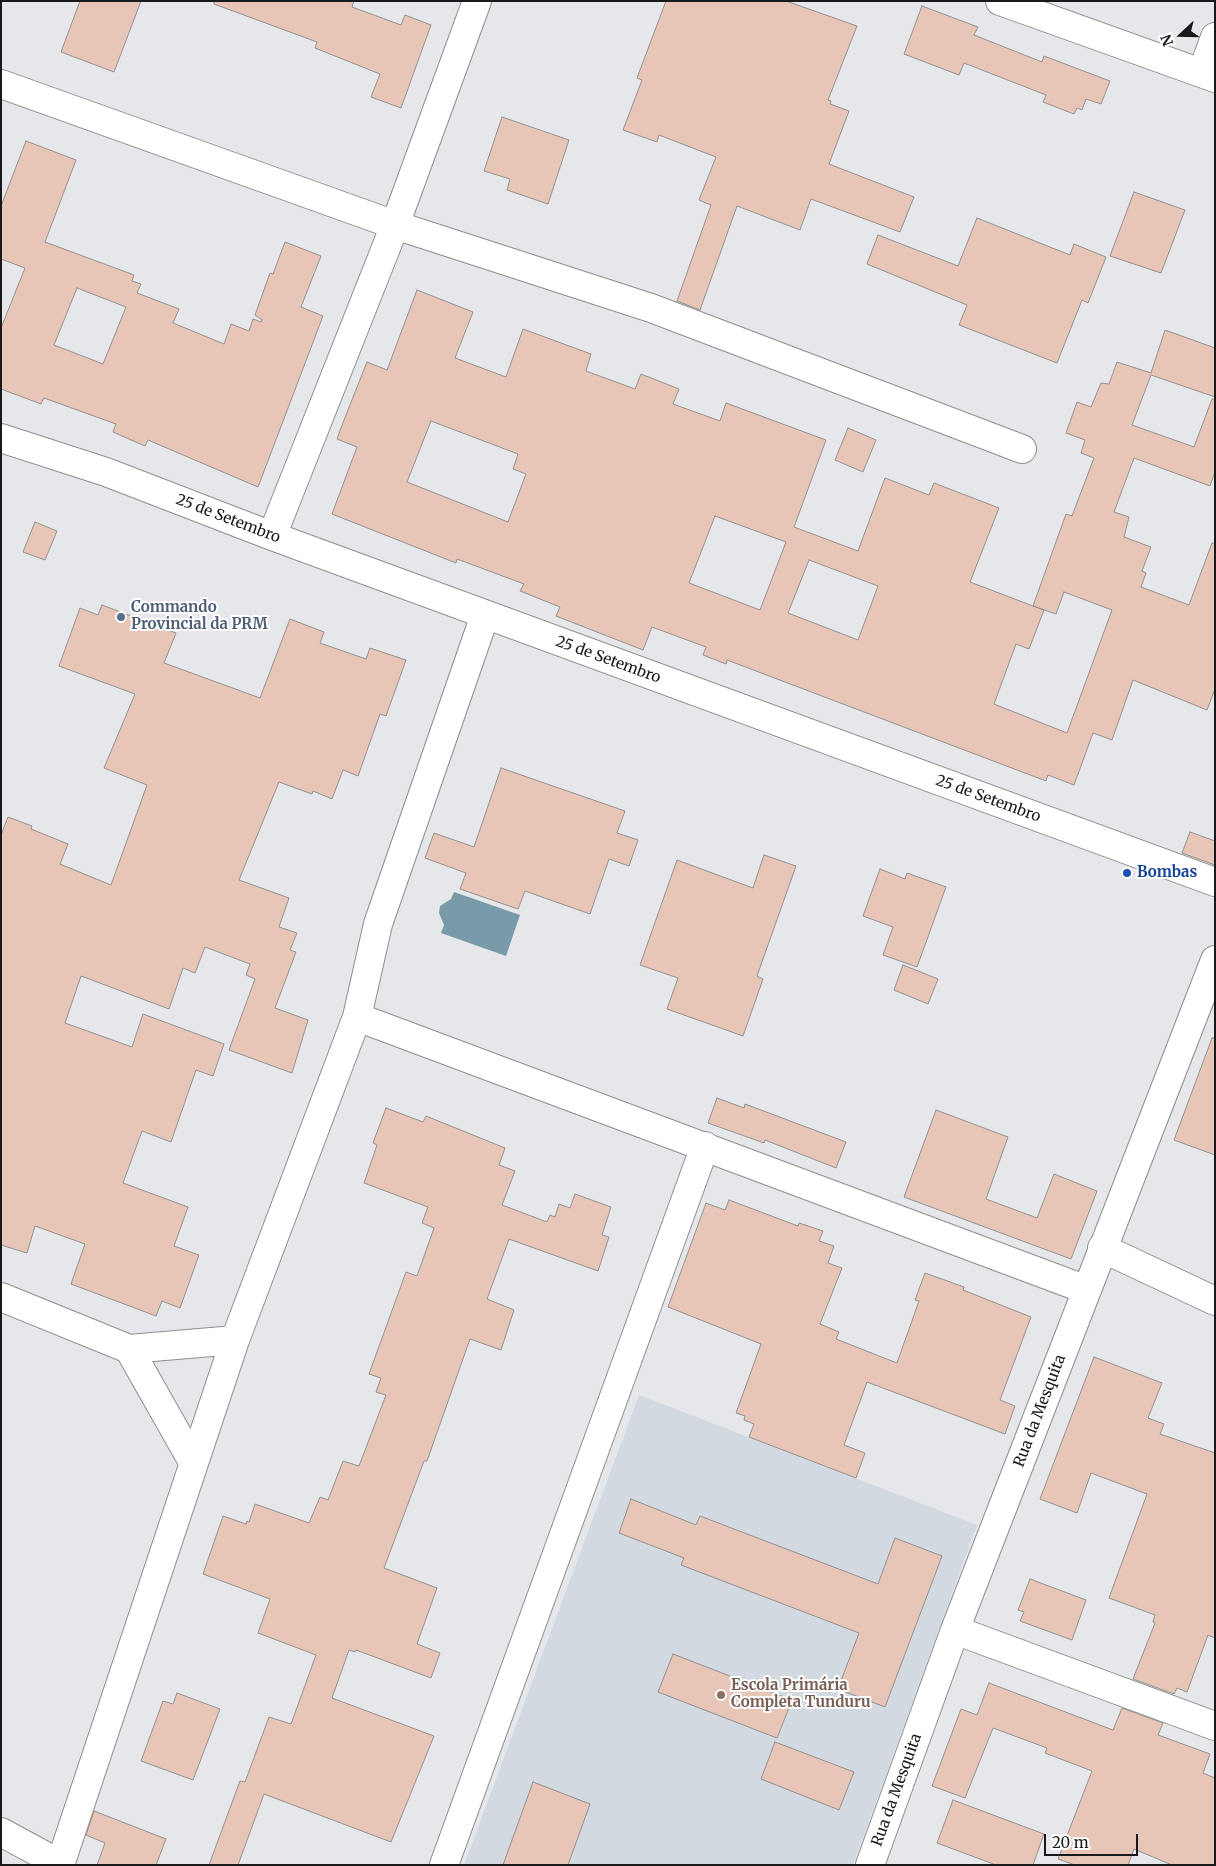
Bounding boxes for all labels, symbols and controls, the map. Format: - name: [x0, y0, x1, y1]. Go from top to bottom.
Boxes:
- north arrow: [1156, 10, 1206, 60]
- text: N: [1157, 32, 1177, 49]
- street label: 25 de Setembro: [173, 491, 283, 547]
- place label: Commando Provincial da PRM: [131, 599, 268, 634]
- marker: Commando Provincial da PRM: [115, 611, 127, 623]
- street label: 25 de Setembro: [553, 633, 663, 687]
- street label: 25 de Setembro: [933, 772, 1043, 826]
- place label: Bombas: [1137, 864, 1197, 882]
- marker: Bombas: [1121, 867, 1133, 879]
- street label: Rua da Mesquita: [1010, 1352, 1070, 1470]
- place label: Escola Primária Completa Tunduru: [731, 1677, 871, 1712]
- marker: Escola Primária Completa Tunduru: [715, 1689, 727, 1701]
- street label: Rua da Mesquita: [868, 1731, 926, 1849]
- scale bar: [1046, 1824, 1140, 1856]
- text: 20 m: [1052, 1833, 1089, 1852]

